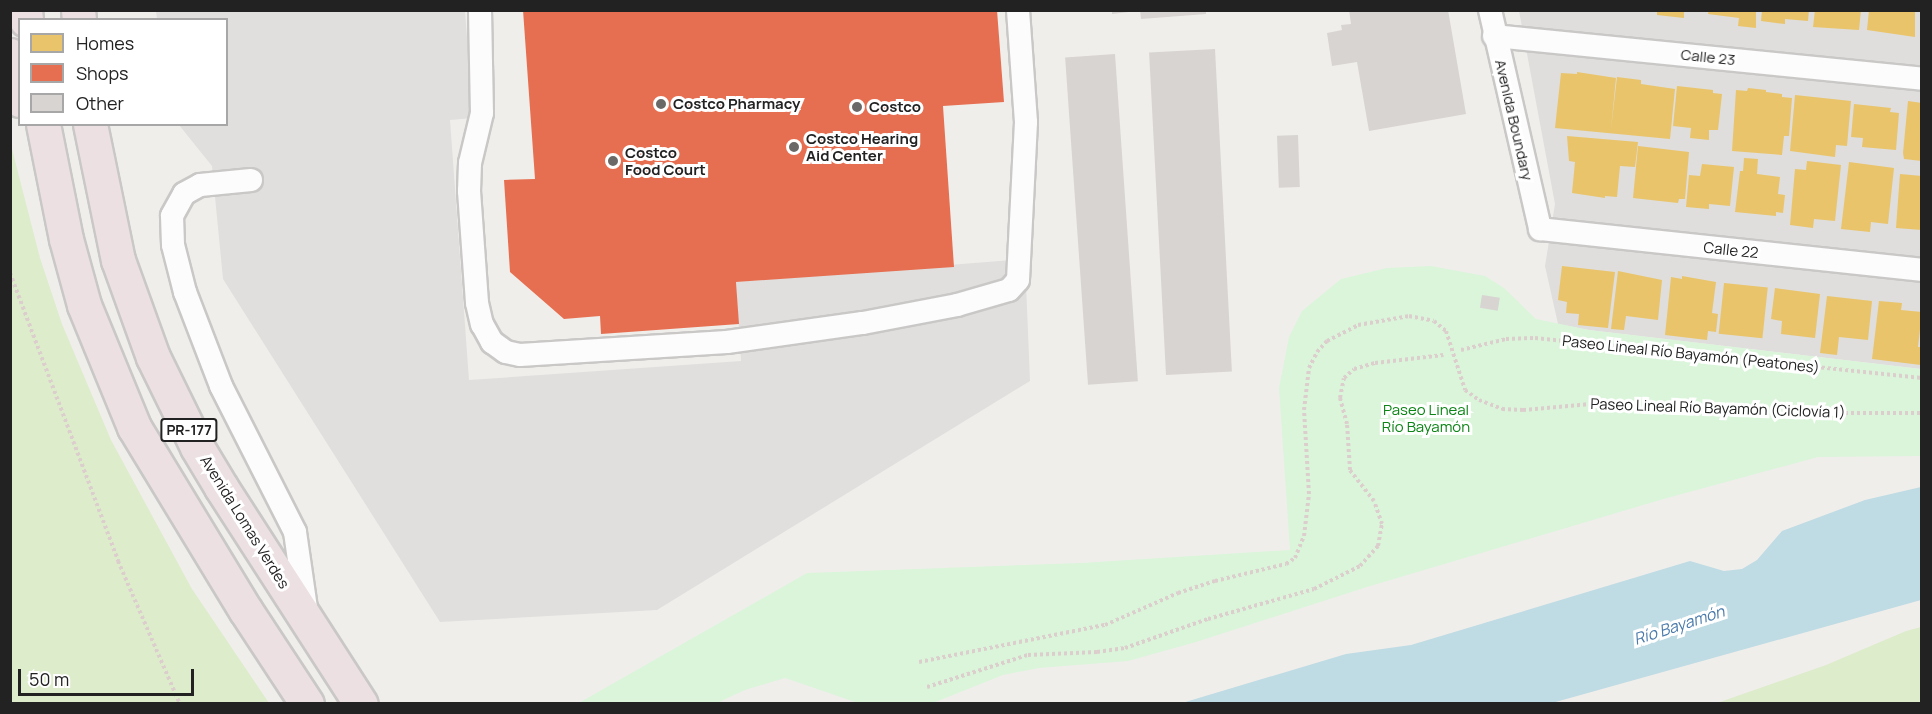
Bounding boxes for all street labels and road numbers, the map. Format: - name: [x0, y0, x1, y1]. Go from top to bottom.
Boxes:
- street label: Calle 23: [1680, 45, 1736, 69]
- street label: Avenida Boundary: [1491, 58, 1537, 182]
- street label: Calle 22: [1703, 238, 1759, 262]
- street label: Paseo Lineal Río Bayamón (Peatones): [1561, 332, 1821, 376]
- street label: Paseo Lineal Río Bayamón (Ciclovía 1): [1590, 395, 1846, 421]
- road number: PR-177: [159, 419, 219, 441]
- street label: Avenida Lomas Verdes: [197, 452, 293, 592]

